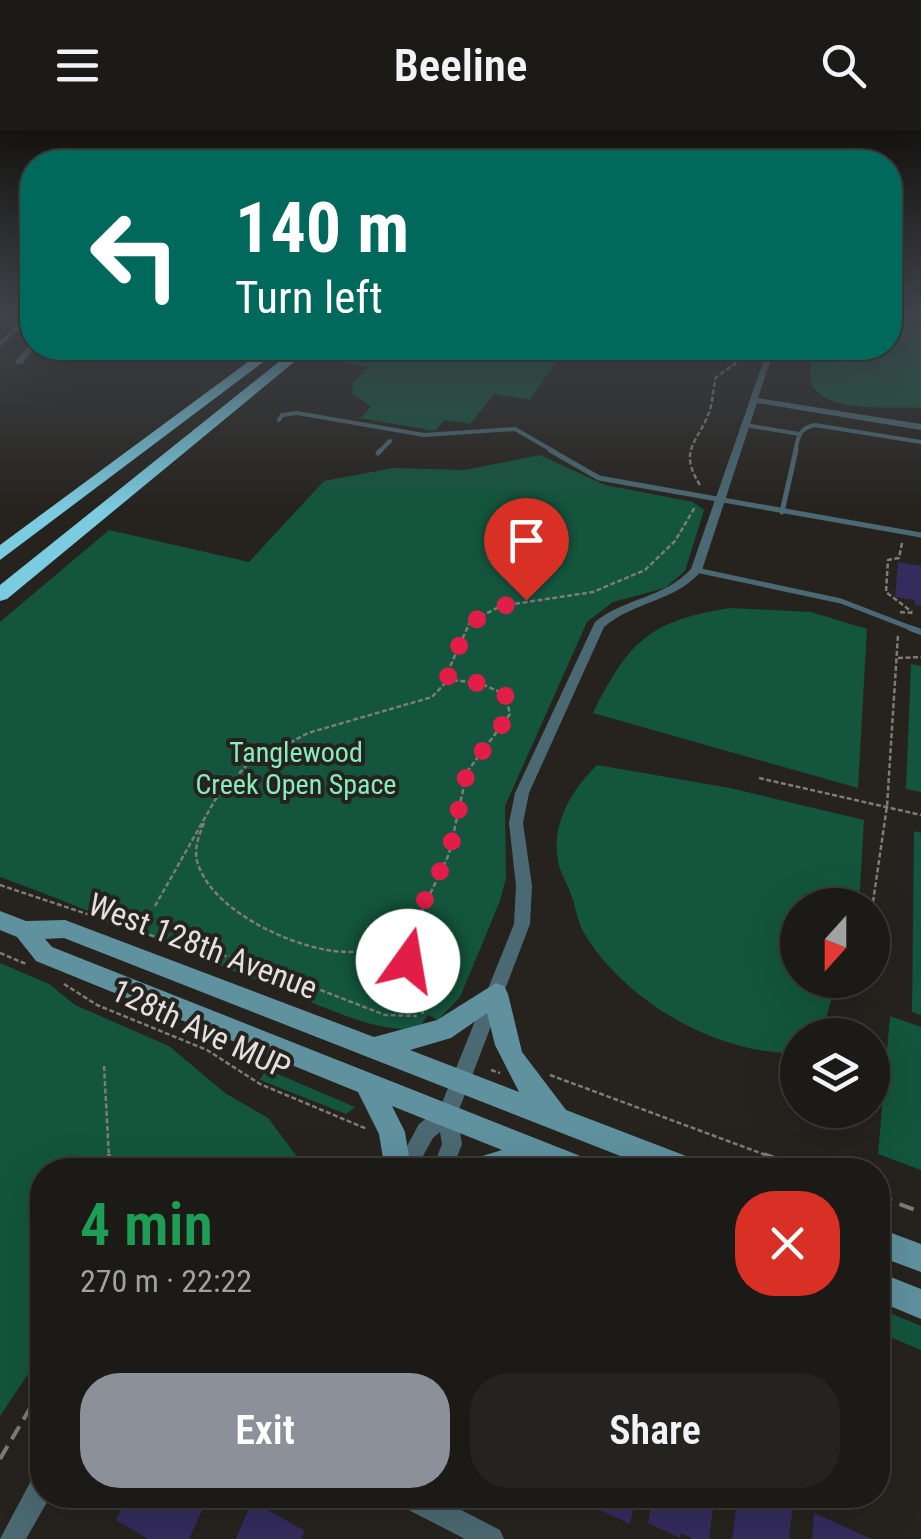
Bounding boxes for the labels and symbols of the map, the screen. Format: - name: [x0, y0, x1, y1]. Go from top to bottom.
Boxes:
- pin: [484, 498, 569, 601]
- park label: Tanglewood Creek Open Space: [196, 736, 397, 801]
- street label: West 128th Avenue: [83, 885, 323, 1007]
- north arrow: [780, 888, 890, 998]
- position arrow: [356, 909, 460, 1013]
- street label: 128th Ave MUP: [105, 971, 297, 1087]

